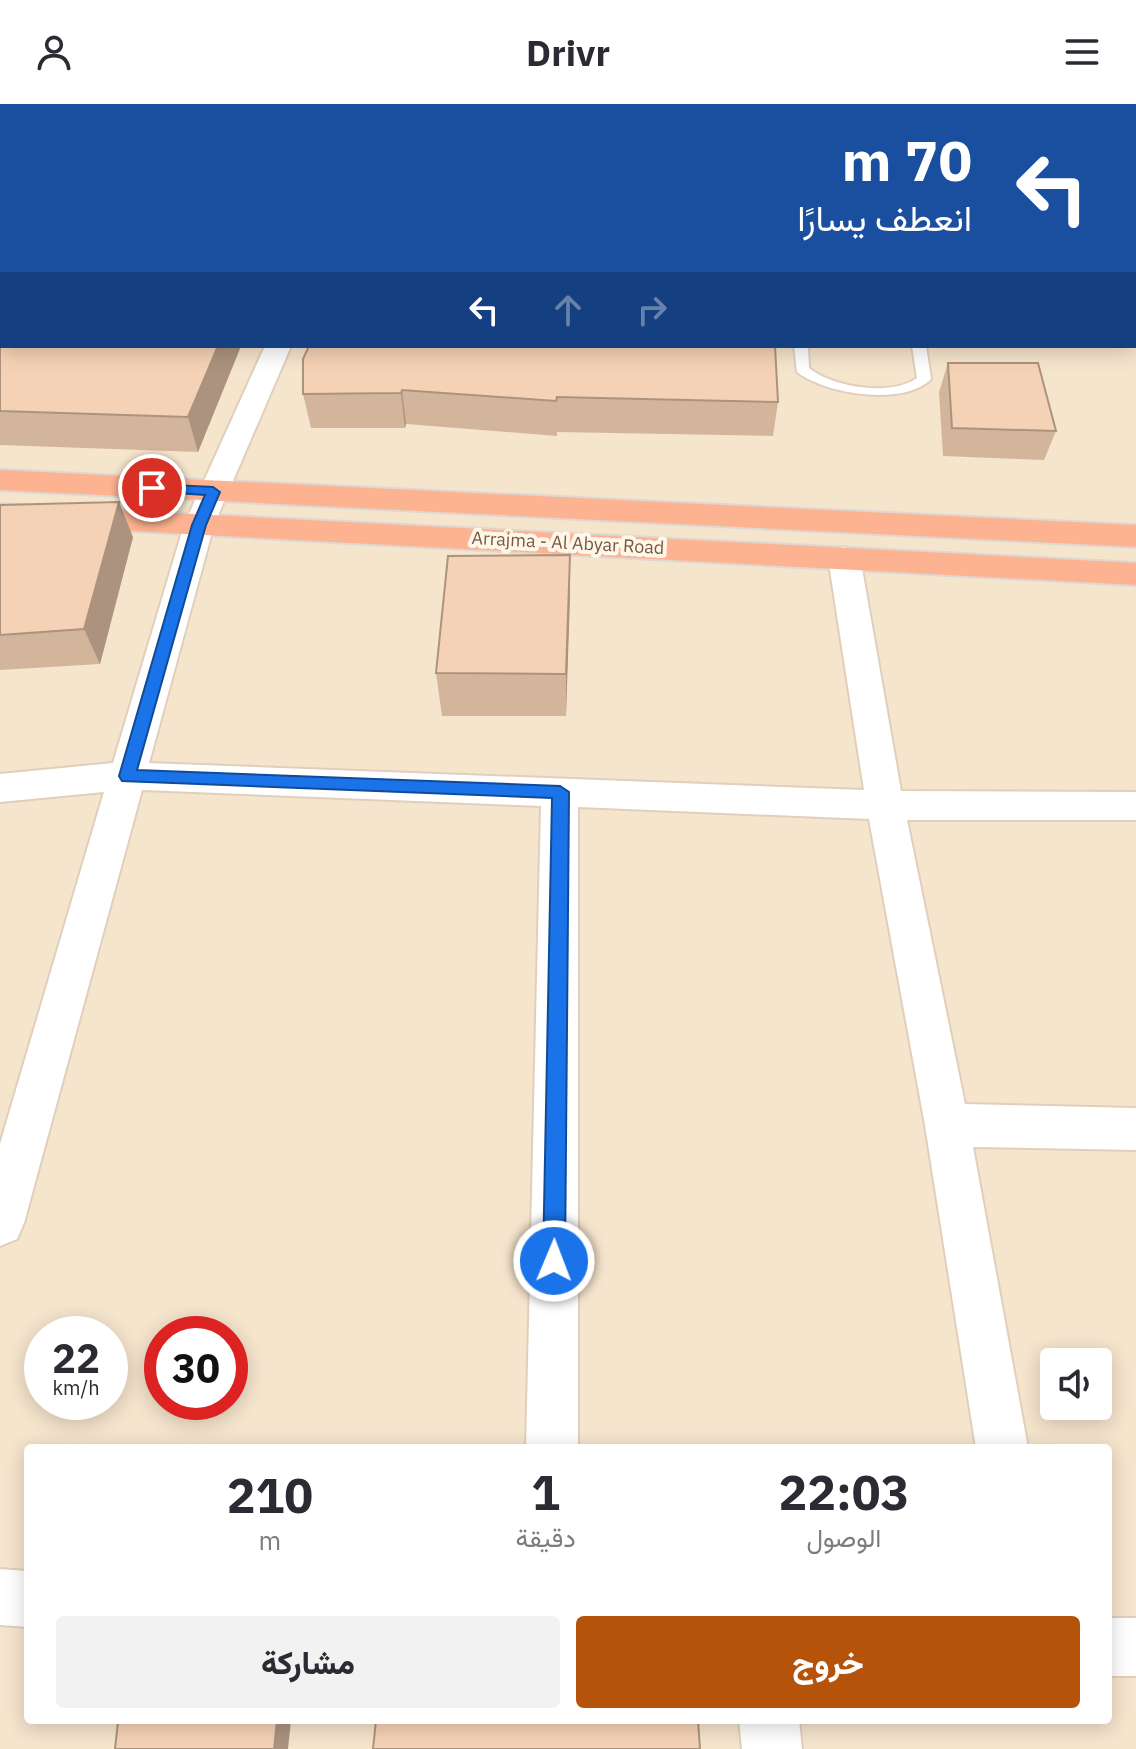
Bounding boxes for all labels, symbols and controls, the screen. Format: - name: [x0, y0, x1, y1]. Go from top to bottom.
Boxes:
- text: Drivr: [526, 29, 610, 76]
- icon: person: [32, 30, 76, 74]
- icon: menu: [1060, 30, 1104, 74]
- text: 70 m: [842, 124, 972, 196]
- icon: left: [1000, 136, 1104, 240]
- text: انعطف يسارًا: [797, 194, 972, 241]
- icon: left: [462, 288, 506, 332]
- icon: ahead: [546, 288, 590, 332]
- icon: right: [630, 288, 674, 332]
- pin: [118, 454, 186, 522]
- icon: arrive: [130, 466, 174, 510]
- street label: Arrajma - Al Abyar Road: [471, 526, 665, 559]
- position arrow: [512, 1219, 596, 1303]
- speed limit sign: 30: [144, 1316, 248, 1420]
- text: 22: [52, 1332, 100, 1384]
- map controls: [1040, 1348, 1112, 1420]
- button: sound: [1040, 1348, 1112, 1420]
- text: km/h: [52, 1374, 100, 1401]
- text: 1: [531, 1461, 560, 1523]
- text: 22:03: [778, 1461, 909, 1523]
- text: 210: [227, 1464, 313, 1526]
- text: دقيقة: [516, 1520, 576, 1554]
- text: الوصول: [806, 1520, 881, 1554]
- text: m: [258, 1523, 281, 1557]
- button: مشاركة: [56, 1616, 560, 1708]
- button: خروج: [576, 1616, 1080, 1708]

